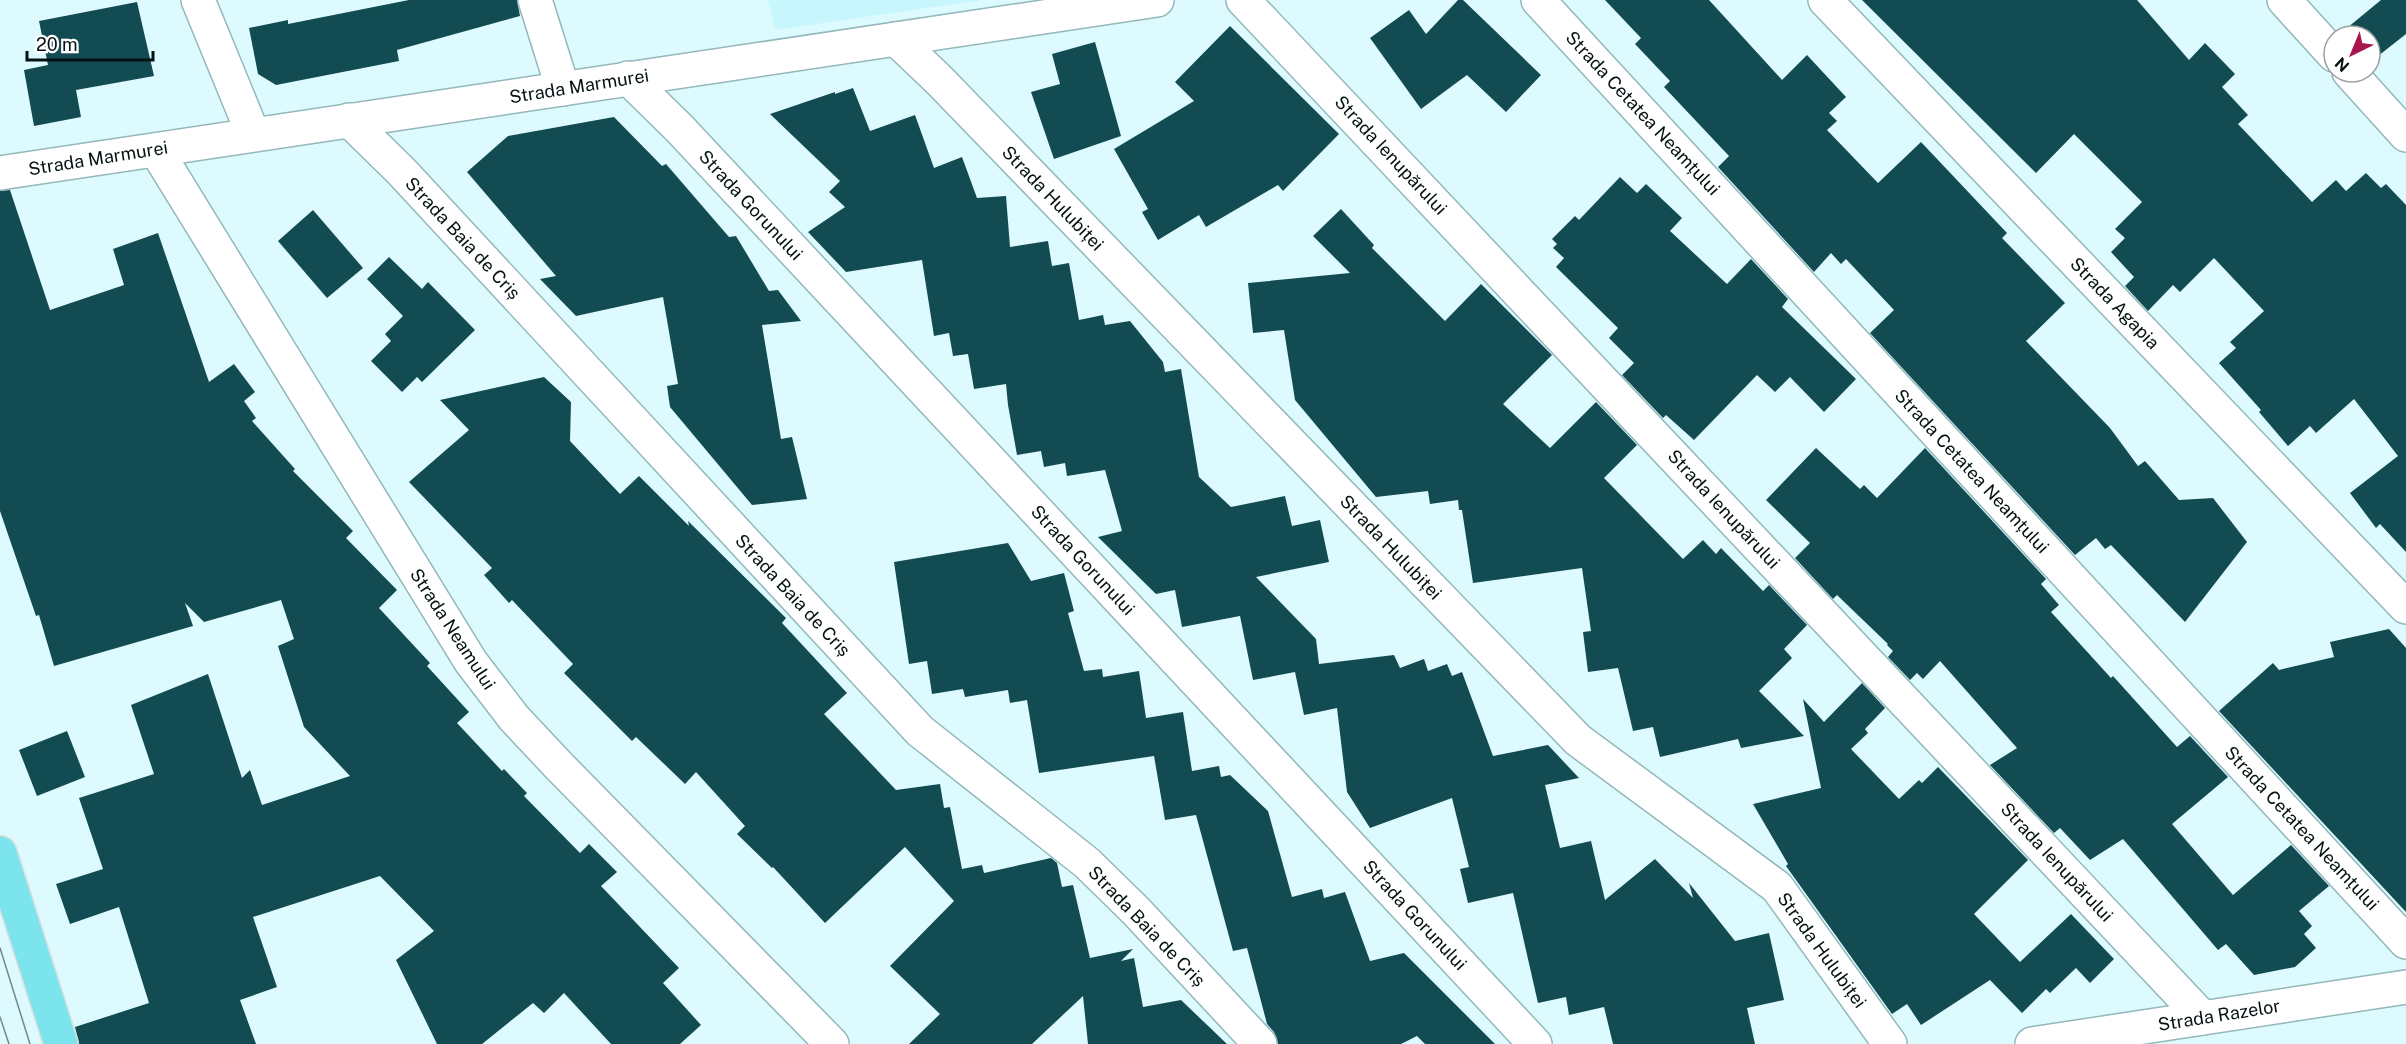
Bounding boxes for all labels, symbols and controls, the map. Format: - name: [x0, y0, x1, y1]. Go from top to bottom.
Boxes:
- scale bar: [27, 24, 153, 62]
- north arrow: [2322, 24, 2382, 84]
- street label: Strada Cetatea Neamțului: [1561, 27, 1725, 199]
- text: 20 m: [36, 34, 78, 55]
- text: N: [2331, 53, 2353, 76]
- street label: Strada Marmurei: [508, 65, 650, 107]
- street label: Strada Ienupărului: [1330, 91, 1452, 219]
- street label: Strada Marmurei: [27, 137, 169, 179]
- street label: Strada Hulubiței: [998, 141, 1108, 255]
- street label: Strada Gorunului: [695, 146, 807, 264]
- street label: Strada Baia de Criș: [401, 173, 525, 303]
- street label: Strada Agapia: [2066, 253, 2164, 353]
- street label: Strada Cetatea Neamțului: [1890, 385, 2054, 557]
- street label: Strada Ienupărului: [1663, 445, 1785, 573]
- street label: Strada Hulubiței: [1336, 490, 1446, 604]
- street label: Strada Gorunului: [1027, 501, 1139, 619]
- street label: Strada Baia de Criș: [731, 530, 855, 660]
- street label: Strada Neamului: [406, 564, 500, 694]
- street label: Strada Cetatea Neamțului: [2220, 742, 2384, 914]
- street label: Strada Ienupărului: [1996, 798, 2118, 926]
- street label: Strada Gorunului: [1359, 856, 1471, 974]
- street label: Strada Baia de Criș: [1084, 861, 1210, 991]
- street label: Strada Hulubiței: [1773, 888, 1871, 1012]
- street label: Strada Razelor: [2156, 995, 2282, 1035]

